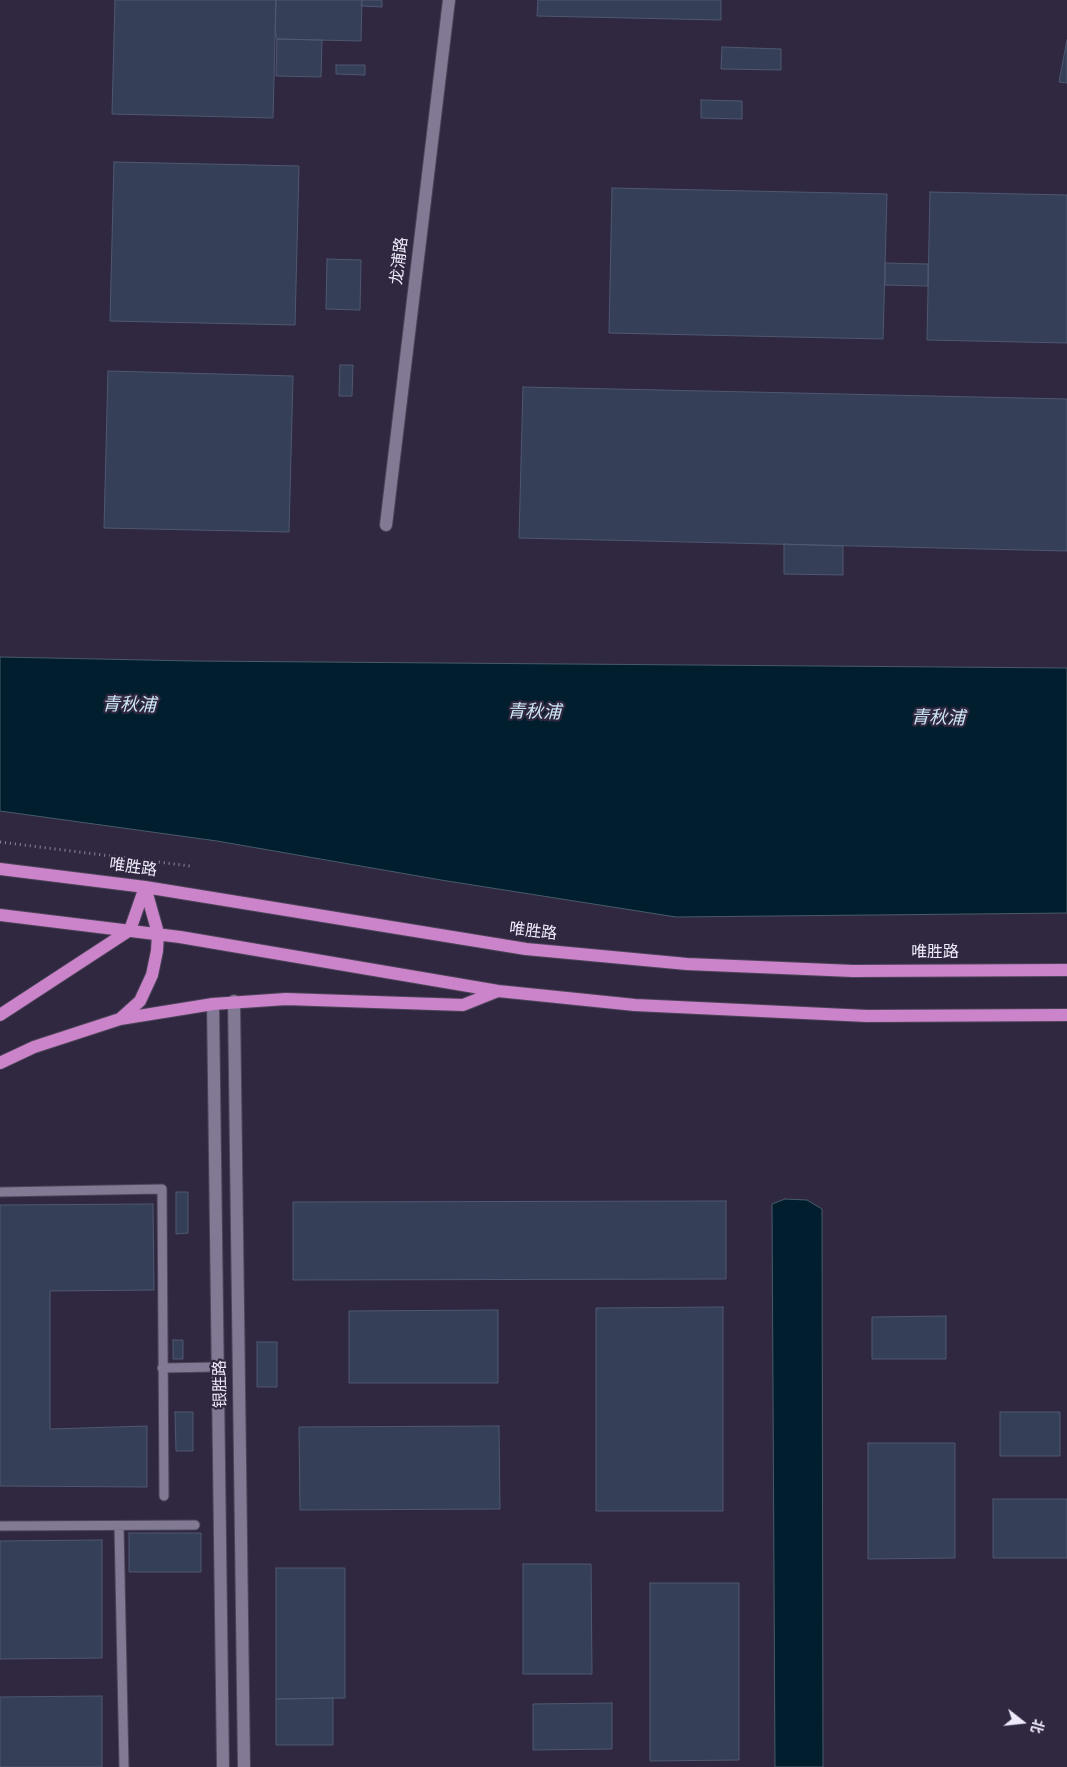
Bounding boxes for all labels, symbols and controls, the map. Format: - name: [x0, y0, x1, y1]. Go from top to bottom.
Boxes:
- street label: 龙浦路: [389, 236, 413, 286]
- water label: 青秋浦: [102, 696, 156, 718]
- water label: 青秋浦: [507, 703, 561, 725]
- water label: 青秋浦: [911, 709, 965, 731]
- street label: 唯胜路: [108, 856, 158, 882]
- street label: 唯胜路: [508, 921, 558, 945]
- street label: 唯胜路: [911, 944, 959, 964]
- street label: 银胜路: [212, 1360, 232, 1408]
- north arrow: [997, 1697, 1047, 1747]
- text: 北: [1025, 1717, 1049, 1736]

